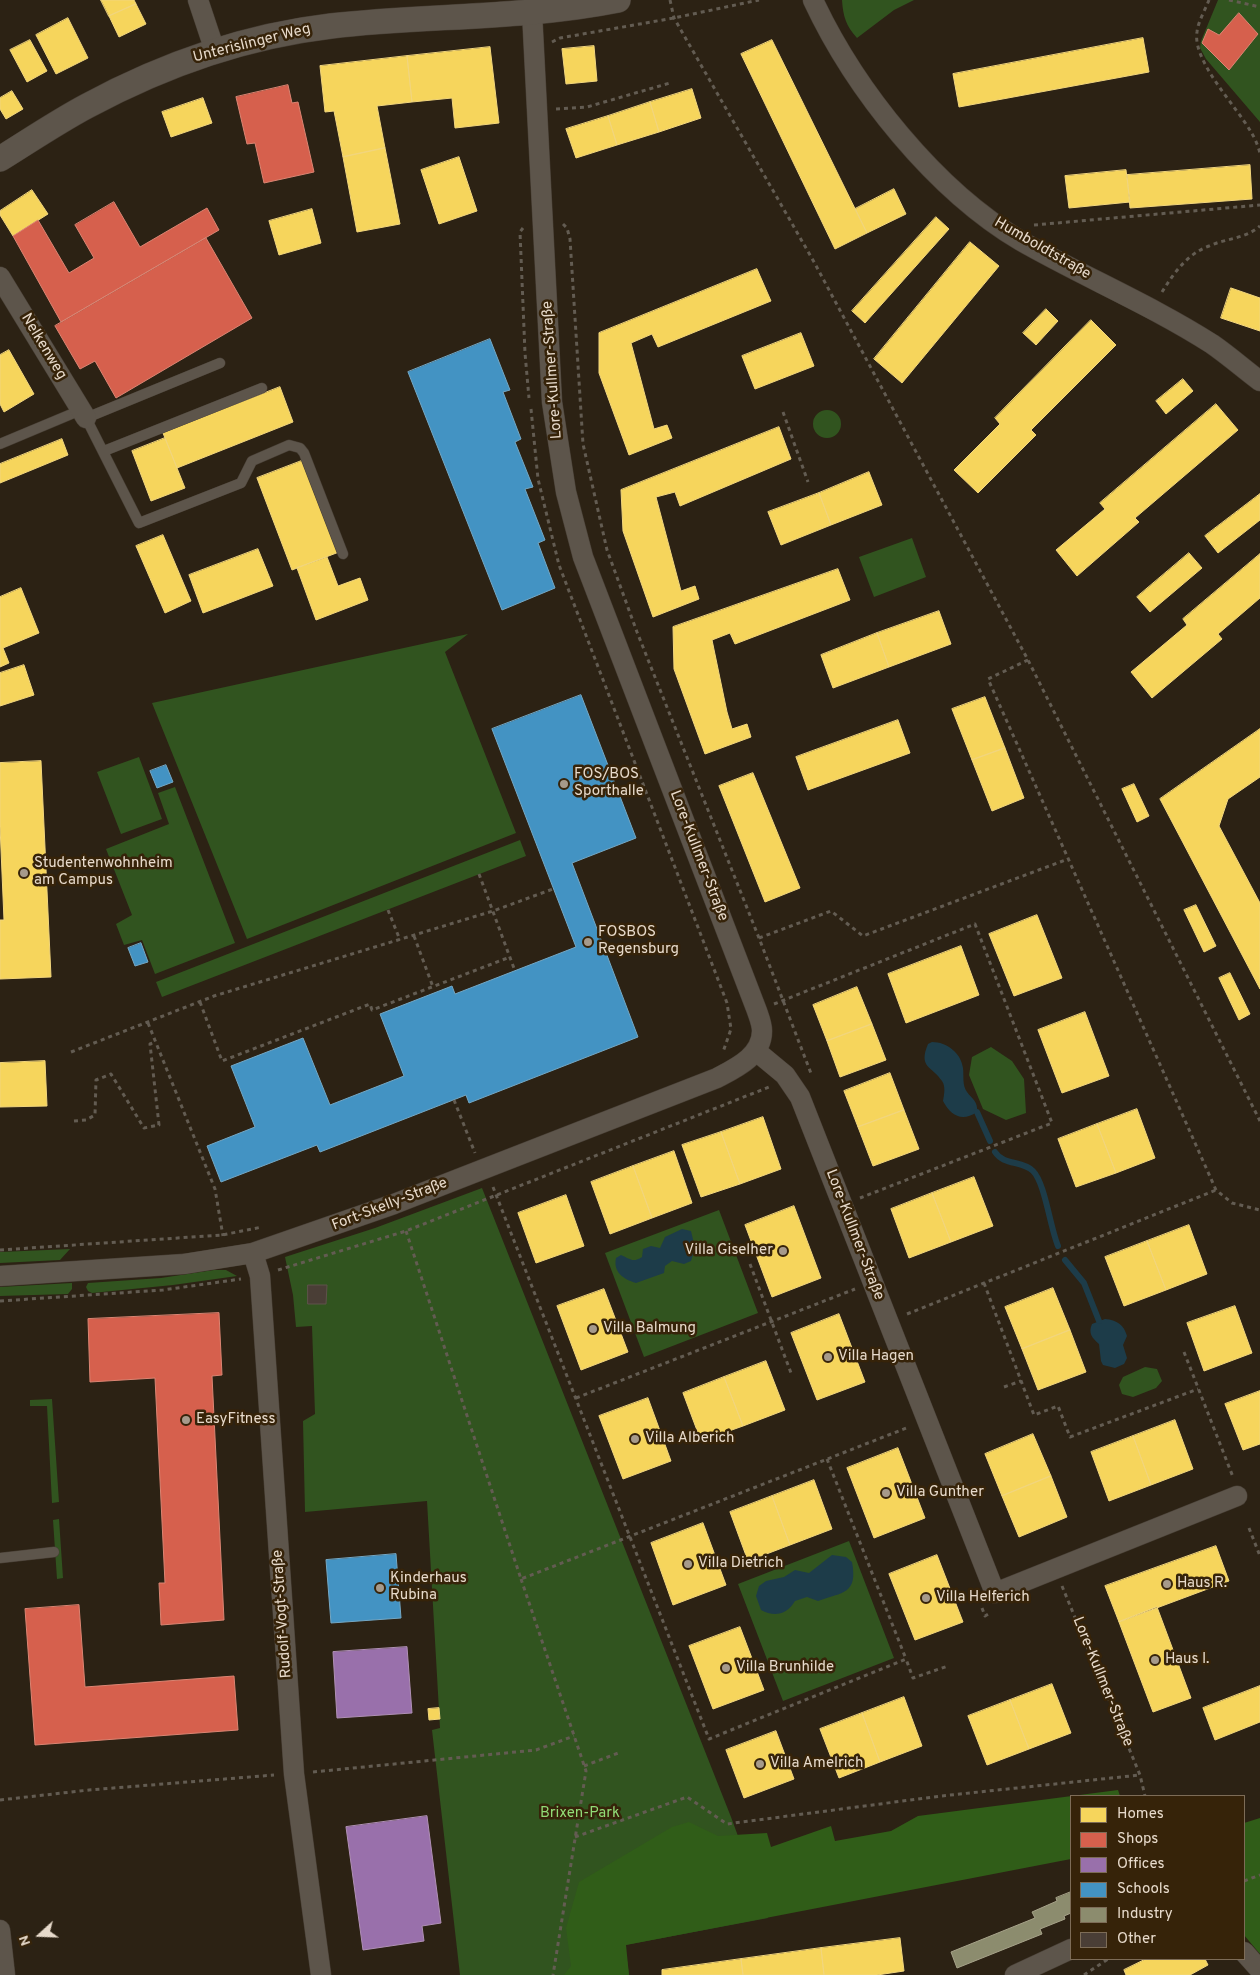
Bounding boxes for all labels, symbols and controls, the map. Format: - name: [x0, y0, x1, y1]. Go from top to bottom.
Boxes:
- street label: Unterislinger Weg: [191, 21, 313, 67]
- street label: Humboldtstraße: [991, 214, 1093, 284]
- street label: Lore-Kullmer-Straße: [539, 300, 567, 440]
- street label: Nelkenweg: [16, 311, 70, 383]
- place label: FOS/BOS Sporthalle: [574, 766, 644, 801]
- marker: FOS/BOS Sporthalle: [558, 778, 570, 790]
- street label: Lore-Kullmer-Straße: [665, 788, 731, 924]
- place label: Studentenwohnheim am Campus: [34, 855, 173, 890]
- marker: Studentenwohnheim am Campus: [18, 867, 30, 879]
- place label: FOSBOS Regensburg: [598, 924, 679, 959]
- marker: FOSBOS Regensburg: [582, 936, 594, 948]
- street label: Lore-Kullmer-Straße: [821, 1167, 887, 1303]
- street label: Fort-Skelly-Straße: [330, 1175, 450, 1235]
- place label: Villa Giselher: [684, 1242, 773, 1260]
- marker: Villa Giselher: [777, 1245, 789, 1257]
- place label: Villa Balmung: [603, 1320, 696, 1338]
- marker: Villa Balmung: [587, 1323, 599, 1335]
- place label: Villa Hagen: [838, 1348, 914, 1366]
- marker: Villa Hagen: [822, 1351, 834, 1363]
- place label: EasyFitness: [196, 1411, 275, 1429]
- marker: EasyFitness: [180, 1414, 192, 1426]
- place label: Villa Alberich: [645, 1430, 734, 1448]
- marker: Villa Alberich: [629, 1433, 641, 1445]
- place label: Villa Gunther: [896, 1484, 984, 1502]
- marker: Villa Gunther: [880, 1487, 892, 1499]
- street label: Rudolf-Vogt-Straße: [270, 1549, 296, 1679]
- place label: Villa Dietrich: [698, 1555, 783, 1573]
- marker: Villa Dietrich: [682, 1558, 694, 1570]
- place label: Kinderhaus Rubina: [390, 1570, 467, 1605]
- place label: Haus R.: [1177, 1575, 1227, 1593]
- marker: Haus R.: [1161, 1578, 1173, 1590]
- marker: Kinderhaus Rubina: [374, 1582, 386, 1594]
- place label: Villa Helferich: [936, 1589, 1030, 1607]
- marker: Villa Helferich: [920, 1592, 932, 1604]
- street label: Lore-Kullmer-Straße: [1068, 1614, 1136, 1750]
- place label: Haus I.: [1165, 1651, 1209, 1669]
- marker: Haus I.: [1149, 1654, 1161, 1666]
- place label: Villa Brunhilde: [736, 1659, 834, 1677]
- marker: Villa Brunhilde: [720, 1662, 732, 1674]
- place label: Villa Amelrich: [770, 1755, 863, 1773]
- marker: Villa Amelrich: [754, 1758, 766, 1770]
- legend: [1070, 1795, 1245, 1960]
- park label: Brixen-Park: [540, 1805, 620, 1823]
- text: Homes: [1117, 1805, 1164, 1824]
- text: Shops: [1117, 1830, 1158, 1849]
- text: Offices: [1117, 1855, 1164, 1874]
- text: Schools: [1117, 1880, 1170, 1899]
- text: Industry: [1117, 1905, 1173, 1924]
- north arrow: [15, 1910, 65, 1960]
- text: Other: [1117, 1930, 1156, 1949]
- text: N: [16, 1933, 35, 1948]

